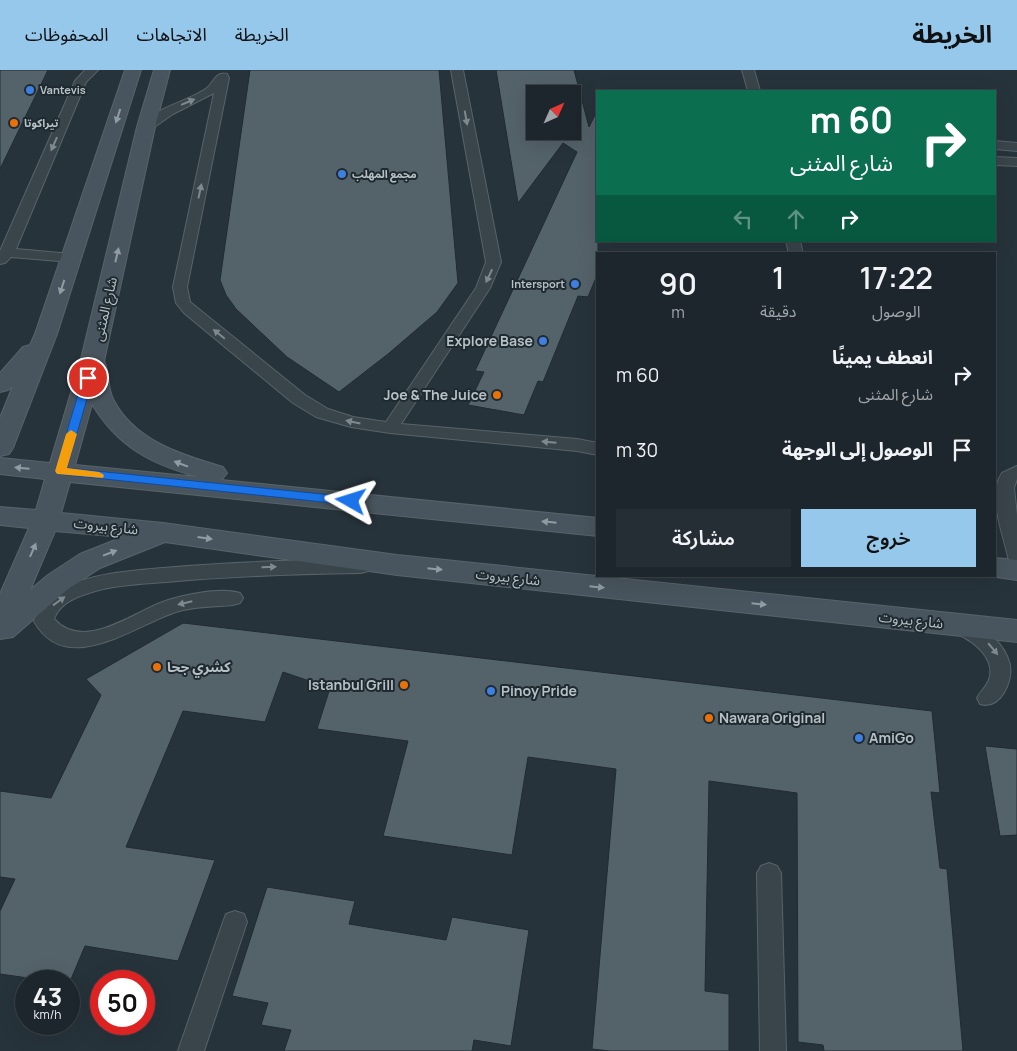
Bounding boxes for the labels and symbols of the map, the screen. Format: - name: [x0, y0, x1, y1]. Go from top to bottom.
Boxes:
- place label: Vantevis: [40, 82, 86, 97]
- marker: Vantevis: [24, 84, 36, 96]
- north arrow: [526, 85, 581, 140]
- one-way arrow: [181, 98, 196, 106]
- one-way arrow: [114, 109, 121, 124]
- one-way arrow: [462, 110, 470, 126]
- place label: تيراكوتا: [24, 115, 58, 130]
- marker: تيراكوتا: [8, 117, 20, 129]
- one-way arrow: [50, 137, 58, 151]
- place label: مجمع المهلب: [352, 166, 417, 183]
- marker: مجمع المهلب: [336, 168, 348, 180]
- one-way arrow: [196, 182, 204, 198]
- one-way arrow: [113, 247, 121, 262]
- one-way arrow: [485, 269, 493, 283]
- street label: شارع المثنى: [88, 275, 123, 343]
- place label: Intersport: [511, 276, 565, 291]
- marker: Intersport: [569, 278, 581, 290]
- one-way arrow: [57, 280, 65, 295]
- one-way arrow: [213, 329, 226, 340]
- place label: Explore Base: [446, 331, 533, 350]
- marker: Explore Base: [537, 335, 549, 347]
- pin: [67, 357, 109, 399]
- place label: Joe & The Juice: [384, 385, 487, 404]
- marker: Joe & The Juice: [491, 389, 503, 401]
- one-way arrow: [345, 418, 361, 426]
- one-way arrow: [541, 438, 557, 446]
- one-way arrow: [173, 460, 188, 468]
- one-way arrow: [13, 464, 29, 472]
- position arrow: [324, 474, 376, 526]
- street label: شارع بيروت: [73, 513, 139, 540]
- one-way arrow: [541, 518, 557, 526]
- one-way arrow: [197, 534, 213, 542]
- one-way arrow: [30, 543, 38, 557]
- one-way arrow: [103, 549, 118, 557]
- one-way arrow: [261, 563, 277, 571]
- street label: شارع بيروت: [475, 564, 541, 591]
- one-way arrow: [428, 566, 444, 574]
- one-way arrow: [589, 583, 605, 591]
- one-way arrow: [52, 596, 66, 606]
- one-way arrow: [177, 599, 192, 607]
- one-way arrow: [751, 600, 767, 608]
- street label: شارع بيروت: [878, 607, 944, 634]
- one-way arrow: [987, 642, 998, 655]
- place label: كشري جحا: [167, 657, 231, 678]
- marker: كشري جحا: [151, 661, 163, 673]
- place label: Istanbul Grill: [308, 675, 394, 694]
- marker: Istanbul Grill: [398, 679, 410, 691]
- place label: Pinoy Pride: [501, 681, 577, 700]
- marker: Pinoy Pride: [485, 685, 497, 697]
- place label: Nawara Original: [719, 708, 825, 727]
- marker: Nawara Original: [703, 712, 715, 724]
- place label: AmiGo: [869, 728, 914, 747]
- marker: AmiGo: [853, 732, 865, 744]
- speed limit sign: 50: [90, 970, 155, 1035]

